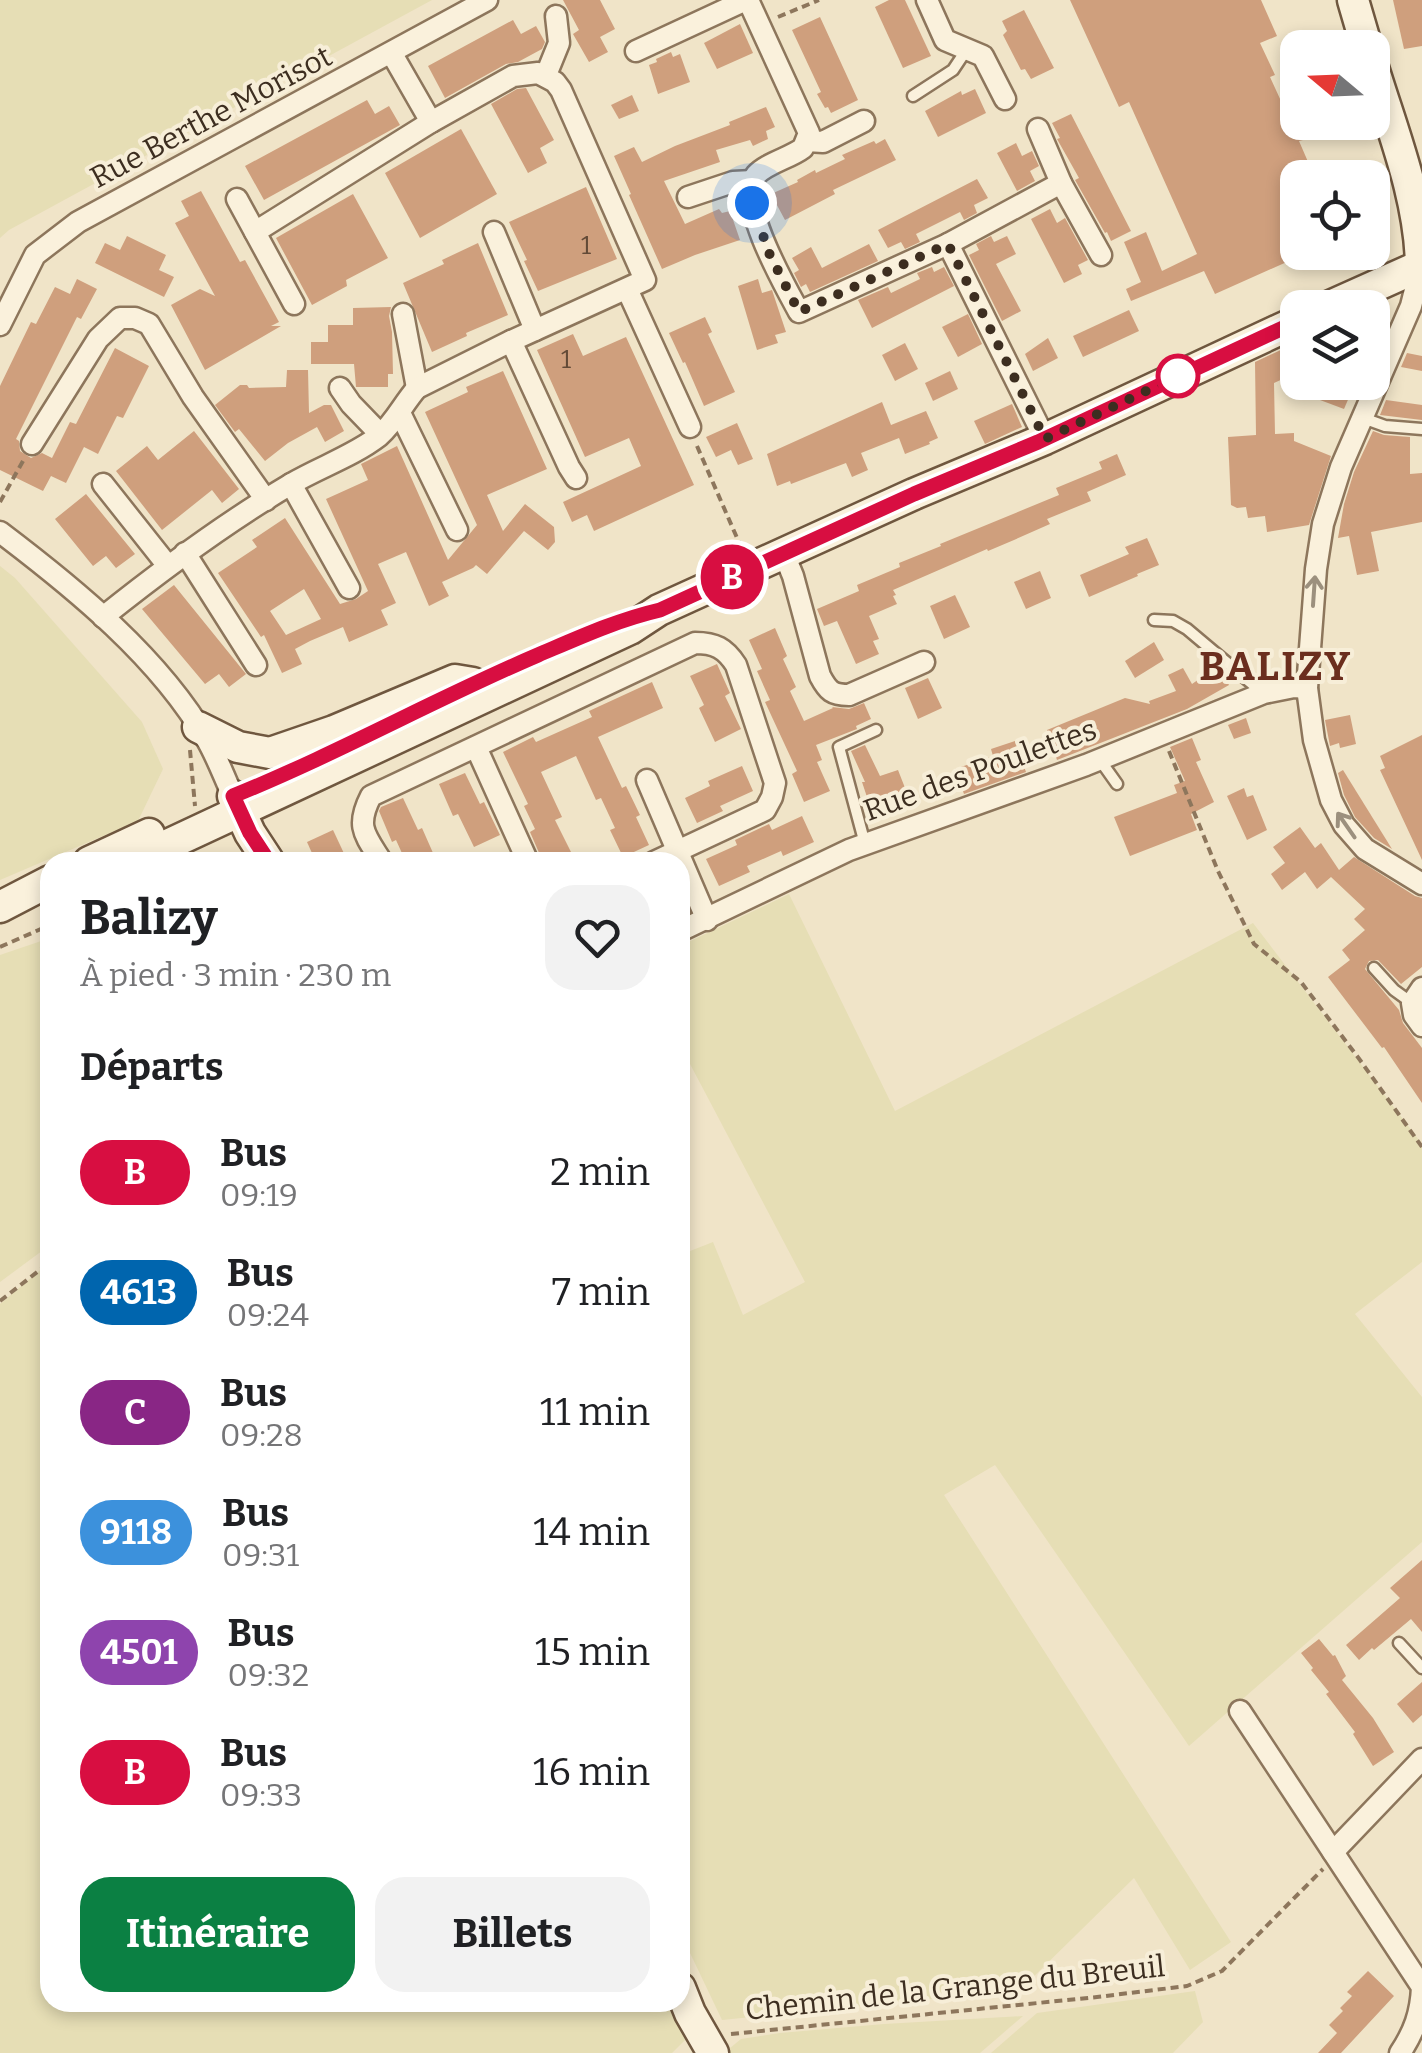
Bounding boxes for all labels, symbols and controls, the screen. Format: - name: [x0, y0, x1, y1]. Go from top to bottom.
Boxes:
- north arrow: [1280, 30, 1390, 140]
- map controls: [1280, 30, 1390, 400]
- street label: Rue Berthe Morisot: [84, 38, 338, 196]
- button: locate: [1280, 160, 1390, 270]
- your location: [727, 178, 777, 228]
- house number: 1: [581, 231, 591, 261]
- button: layers: [1280, 290, 1390, 400]
- house number: 1: [561, 345, 571, 375]
- unlabelled marker: [1157, 355, 1199, 397]
- line badge: B: [700, 544, 764, 610]
- text: B: [721, 556, 743, 598]
- one-way arrow: [1305, 575, 1324, 607]
- district label: BALIZY: [1199, 643, 1353, 691]
- street label: Rue des Poulettes: [859, 711, 1101, 829]
- one-way arrow: [1336, 812, 1357, 839]
- button: heart: [545, 885, 650, 990]
- text: Balizy: [80, 889, 218, 947]
- text: À pied · 3 min · 230 m: [80, 956, 391, 994]
- text: Départs: [80, 1044, 223, 1090]
- text: Bus: [220, 1130, 287, 1176]
- text: 2 min: [550, 1149, 650, 1195]
- text: B: [124, 1151, 146, 1193]
- text: 09:19: [220, 1176, 298, 1214]
- text: Bus: [227, 1250, 294, 1296]
- text: 7 min: [552, 1269, 650, 1315]
- text: 4613: [100, 1271, 177, 1313]
- text: 09:24: [227, 1296, 309, 1334]
- text: Bus: [220, 1370, 287, 1416]
- text: 11 min: [540, 1389, 650, 1435]
- text: C: [124, 1391, 146, 1433]
- text: 09:28: [220, 1416, 303, 1454]
- text: Bus: [222, 1490, 289, 1536]
- text: 14 min: [533, 1509, 650, 1555]
- text: 9118: [100, 1511, 172, 1553]
- text: 09:31: [222, 1536, 299, 1574]
- text: Bus: [228, 1610, 295, 1656]
- text: 15 min: [535, 1629, 650, 1675]
- text: 4501: [100, 1631, 178, 1673]
- text: 09:32: [228, 1656, 309, 1694]
- text: Bus: [220, 1730, 287, 1776]
- text: 16 min: [533, 1749, 650, 1795]
- text: B: [124, 1751, 146, 1793]
- text: 09:33: [220, 1776, 302, 1814]
- button: Itinéraire: [80, 1877, 355, 1992]
- button: Billets: [375, 1877, 650, 1992]
- street label: Chemin de la Grange du Breuil: [743, 1948, 1167, 2028]

